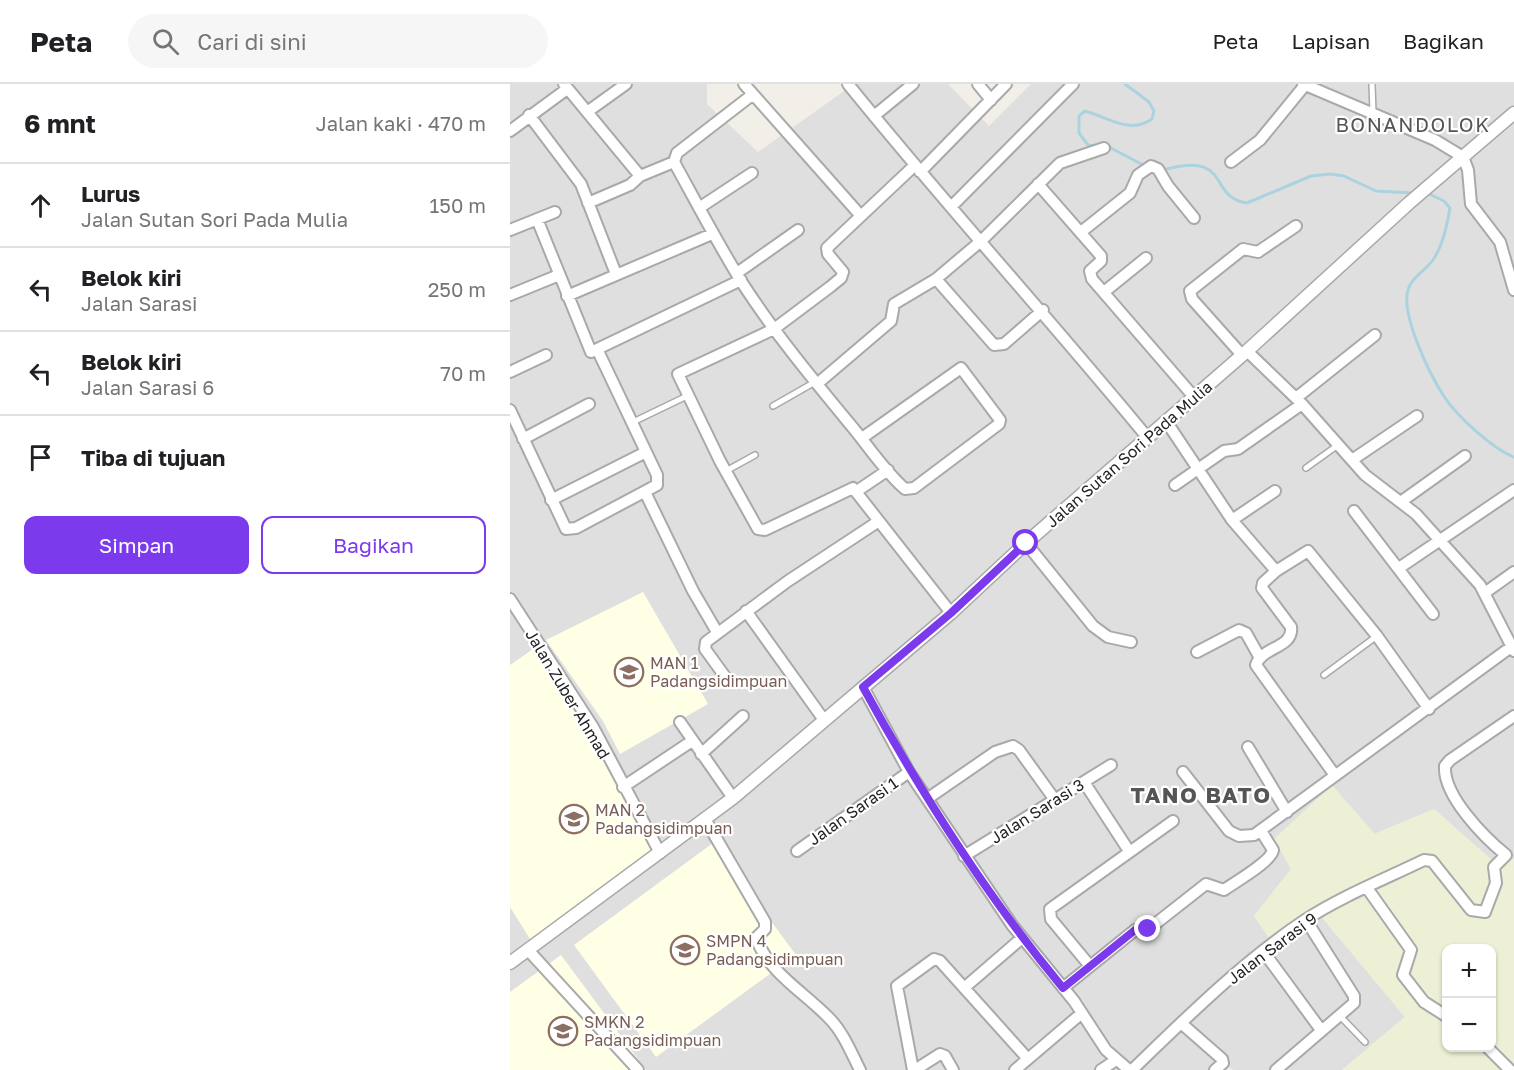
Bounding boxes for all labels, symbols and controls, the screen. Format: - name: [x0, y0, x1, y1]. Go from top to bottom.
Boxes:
- search box: [128, 14, 548, 68]
- text: Peta: [30, 25, 92, 58]
- icon: search: [149, 25, 182, 58]
- text: Cari di sini: [197, 28, 307, 55]
- text: Peta: [1213, 28, 1259, 54]
- text: Lapisan: [1292, 28, 1370, 54]
- text: Bagikan: [1403, 28, 1484, 54]
- text: 6 mnt: [24, 108, 96, 139]
- text: Jalan kaki · 470 m: [316, 111, 486, 135]
- district label: BONANDOLOK: [1336, 112, 1490, 136]
- text: Lurus: [81, 180, 140, 207]
- icon: ahead: [24, 189, 57, 222]
- text: 150 m: [430, 193, 486, 217]
- text: Jalan Sutan Sori Pada Mulia: [81, 207, 348, 231]
- text: Belok kiri: [81, 264, 182, 291]
- icon: left: [24, 273, 57, 306]
- text: 250 m: [428, 277, 486, 301]
- text: Jalan Sarasi: [81, 291, 197, 315]
- text: Belok kiri: [81, 348, 182, 375]
- icon: left: [24, 357, 57, 390]
- text: 70 m: [440, 361, 486, 385]
- text: Jalan Sarasi 6: [81, 375, 214, 399]
- street label: Jalan Sutan Sori Pada Mulia: [1042, 376, 1216, 532]
- icon: arrive: [24, 441, 57, 474]
- text: Tiba di tujuan: [81, 444, 225, 471]
- button: Simpan: [24, 516, 249, 574]
- button: Bagikan: [261, 516, 486, 574]
- route start: [1012, 529, 1038, 555]
- street label: Jalan Zuber Ahmad: [521, 625, 615, 763]
- place label: MAN 1 Padangsidimpuan: [650, 653, 787, 691]
- school or university icon: MAN 1 Padangsidimpuan: [613, 656, 645, 688]
- street label: Jalan Sarasi 1: [804, 773, 902, 849]
- street label: Jalan Sarasi 3: [987, 774, 1087, 848]
- district label: TANO BATO: [1130, 781, 1272, 808]
- place label: MAN 2 Padangsidimpuan: [595, 800, 732, 838]
- school or university icon: MAN 2 Padangsidimpuan: [558, 803, 590, 835]
- street label: Jalan Sarasi 9: [1223, 908, 1321, 988]
- route end: [1134, 915, 1160, 941]
- place label: SMPN 4 Padangsidimpuan: [706, 931, 843, 969]
- school or university icon: SMPN 4 Padangsidimpuan: [669, 934, 701, 966]
- map controls: [1442, 944, 1496, 1052]
- button: +: [1442, 944, 1496, 998]
- button: −: [1442, 998, 1496, 1052]
- place label: SMKN 2 Padangsidimpuan: [584, 1012, 721, 1050]
- school or university icon: SMKN 2 Padangsidimpuan: [547, 1015, 579, 1047]

